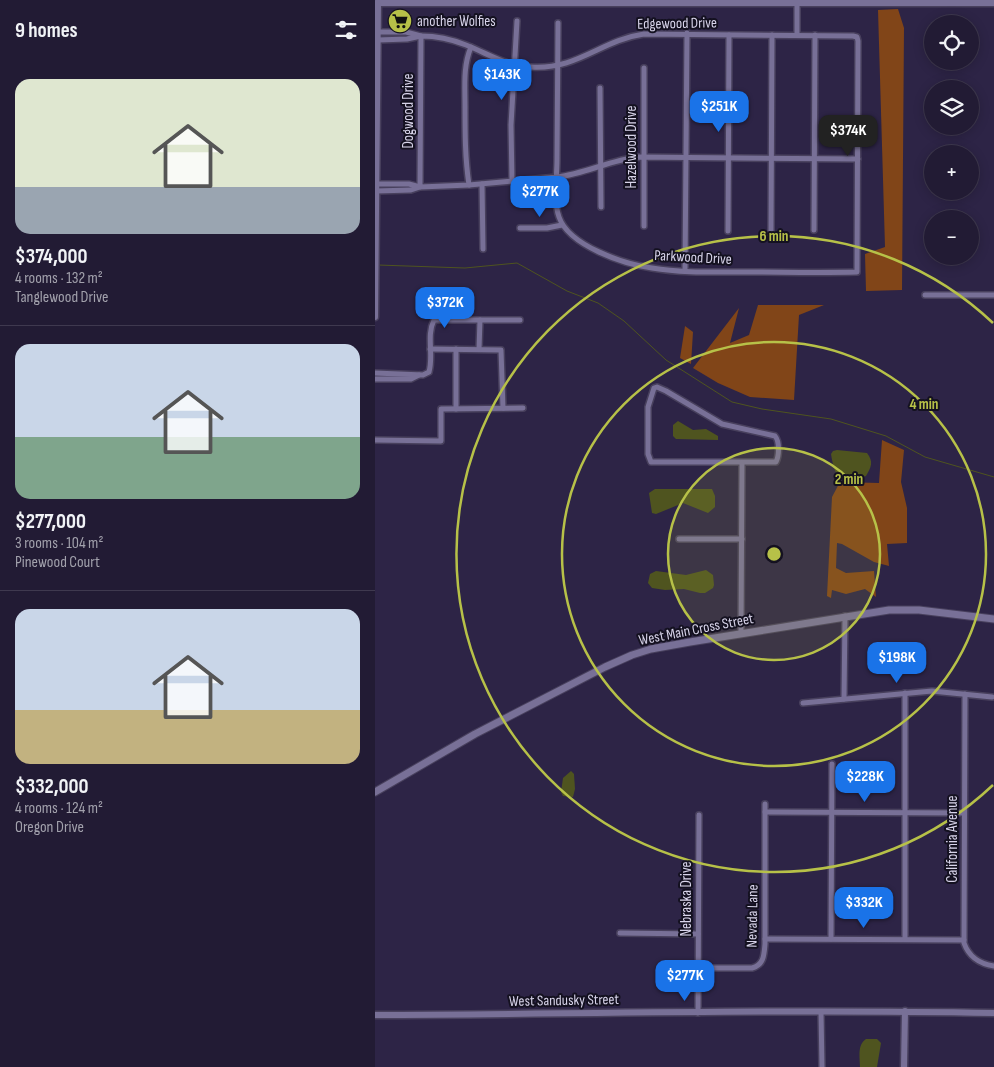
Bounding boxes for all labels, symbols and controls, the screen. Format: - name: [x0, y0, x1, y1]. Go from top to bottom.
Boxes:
- supermarket icon: another Wolfies: [387, 8, 413, 34]
- place label: another Wolfies: [417, 12, 496, 31]
- street label: Edgewood Drive: [637, 13, 717, 34]
- map controls: [924, 15, 979, 265]
- button: locate: [924, 15, 979, 70]
- icon: filters: [332, 16, 360, 44]
- text: 9 homes: [15, 18, 78, 43]
- pin: $143K: [467, 58, 537, 101]
- text: $143K: [483, 65, 521, 84]
- street label: Dogwood Drive: [399, 73, 418, 149]
- button: layers: [924, 80, 979, 135]
- pin: $251K: [684, 90, 754, 133]
- text: $251K: [701, 97, 737, 116]
- street label: Hazelwood Drive: [622, 105, 641, 189]
- icon: home: [143, 111, 233, 201]
- pin: $374K: [813, 114, 883, 157]
- text: $374K: [830, 121, 866, 140]
- button: +: [924, 145, 979, 200]
- pin: $277K: [505, 176, 575, 218]
- text: $277K: [521, 182, 559, 201]
- button: −: [924, 210, 979, 265]
- text: 6 min: [759, 227, 789, 246]
- text: $374,000: [15, 244, 88, 269]
- street label: Parkwood Drive: [654, 246, 732, 269]
- text: 4 rooms · 132 m²: [15, 269, 103, 288]
- pin: $372K: [410, 286, 480, 329]
- text: Tanglewood Drive: [15, 288, 109, 307]
- text: $372K: [426, 293, 464, 312]
- icon: home: [143, 377, 233, 467]
- text: 4 min: [910, 395, 938, 414]
- text: 2 min: [835, 470, 863, 489]
- text: $277,000: [15, 509, 86, 534]
- text: 3 rooms · 104 m²: [15, 534, 103, 553]
- centre of rings: [765, 545, 783, 563]
- text: Pinewood Court: [15, 553, 100, 572]
- street label: West Main Cross Street: [637, 609, 755, 650]
- icon: home: [143, 642, 233, 732]
- pin: $198K: [862, 642, 932, 684]
- text: $198K: [878, 648, 916, 667]
- pin: $228K: [830, 760, 900, 803]
- text: $228K: [846, 767, 884, 786]
- text: $332,000: [15, 774, 88, 799]
- street label: California Avenue: [943, 795, 962, 883]
- text: 4 rooms · 124 m²: [15, 799, 103, 818]
- text: Oregon Drive: [15, 818, 84, 837]
- street label: Nebraska Drive: [677, 861, 696, 937]
- street label: Nevada Lane: [742, 884, 763, 948]
- pin: $332K: [829, 886, 899, 929]
- text: $332K: [845, 893, 883, 912]
- pin: $277K: [650, 960, 720, 1002]
- text: $277K: [666, 966, 704, 985]
- street label: West Sandusky Street: [509, 990, 620, 1011]

